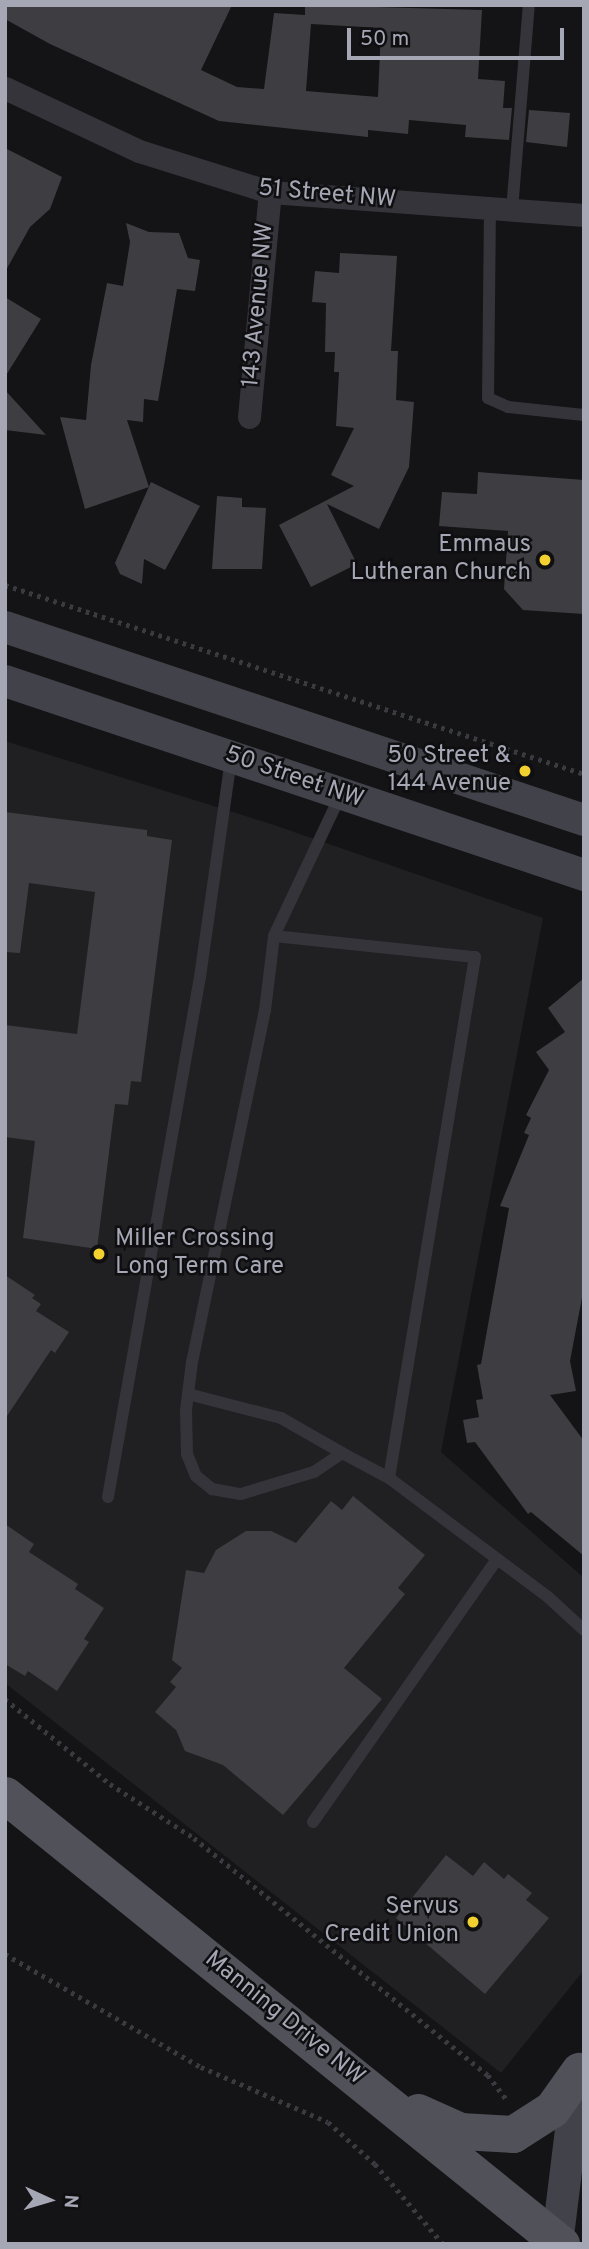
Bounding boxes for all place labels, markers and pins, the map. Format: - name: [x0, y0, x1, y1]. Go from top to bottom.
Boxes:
- place label: Emmaus Lutheran Church: [351, 532, 531, 588]
- marker: Emmaus Lutheran Church: [537, 552, 553, 568]
- place label: 50 Street & 144 Avenue: [387, 743, 511, 799]
- marker: 50 Street & 144 Avenue: [517, 763, 533, 779]
- place label: Miller Crossing Long Term Care: [115, 1226, 285, 1282]
- marker: Miller Crossing Long Term Care: [89, 1244, 109, 1264]
- place label: Servus Credit Union: [324, 1894, 459, 1950]
- marker: Servus Credit Union: [465, 1914, 481, 1930]

